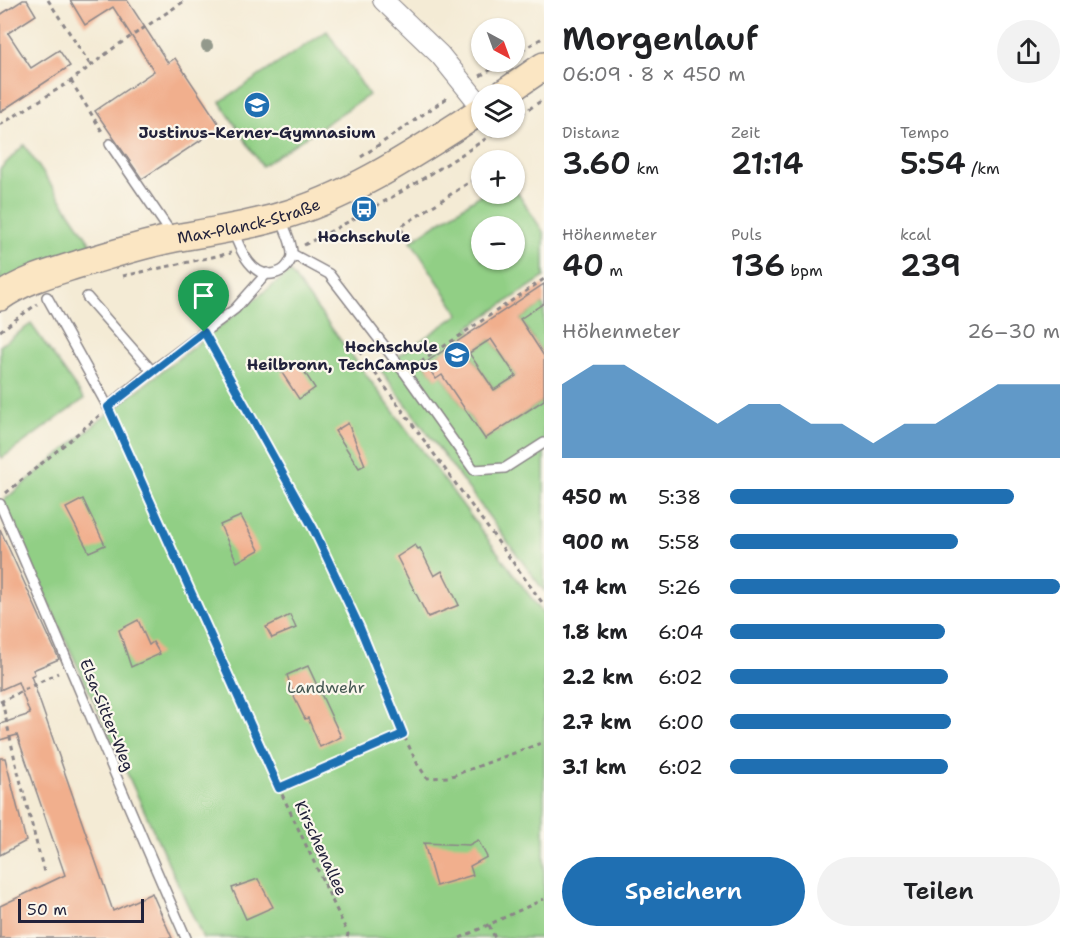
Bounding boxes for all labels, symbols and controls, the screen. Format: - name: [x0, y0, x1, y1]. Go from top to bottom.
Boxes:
- text: Morgenlauf: [562, 16, 758, 61]
- north arrow: [471, 18, 525, 72]
- map controls: [471, 18, 525, 270]
- button: share: [997, 20, 1060, 83]
- text: 06:09 · 8 × 450 m: [562, 61, 746, 87]
- button: layers: [471, 84, 525, 138]
- school or university icon: Justinus-Kerner-Gymnasium: [242, 90, 272, 120]
- place label: Justinus-Kerner-Gymnasium: [138, 122, 376, 143]
- text: Distanz: [562, 122, 620, 143]
- text: Zeit: [731, 122, 760, 143]
- text: Tempo: [900, 122, 949, 143]
- text: 3.60: [562, 143, 631, 184]
- text: 21:14: [731, 143, 804, 184]
- text: 5:54: [900, 143, 966, 184]
- button: +: [471, 150, 525, 204]
- text: km: [631, 158, 659, 179]
- text: /km: [966, 158, 1000, 179]
- street label: Max-Planck-Straße: [175, 193, 323, 248]
- bus stop icon: Hochschule: [349, 194, 379, 224]
- button: −: [471, 216, 525, 270]
- text: Höhenmeter: [562, 224, 657, 245]
- text: Puls: [731, 224, 762, 245]
- text: kcal: [900, 224, 931, 245]
- place label: Hochschule: [317, 226, 411, 247]
- text: 40: [562, 245, 604, 286]
- text: 136: [731, 245, 785, 286]
- text: 239: [900, 245, 961, 286]
- text: m: [604, 260, 623, 281]
- text: bpm: [785, 260, 823, 281]
- pin: [178, 270, 229, 332]
- icon: arrive: [187, 279, 220, 312]
- text: Höhenmeter: [562, 318, 681, 344]
- text: 26–30 m: [967, 318, 1060, 344]
- place label: Hochschule Heilbronn, TechCampus: [247, 336, 438, 375]
- school or university icon: Hochschule Heilbronn, TechCampus: [442, 340, 472, 370]
- text: 450 m: [562, 484, 627, 510]
- text: 5:38: [658, 484, 701, 510]
- text: 900 m: [562, 529, 629, 555]
- text: 5:58: [658, 529, 700, 555]
- text: 1.4 km: [562, 574, 627, 600]
- text: 5:26: [658, 574, 701, 600]
- text: 1.8 km: [562, 619, 628, 645]
- text: 6:04: [658, 619, 704, 645]
- street label: Elsa-Sitter-Weg: [75, 656, 139, 774]
- text: 2.2 km: [562, 664, 633, 690]
- text: 6:02: [658, 664, 703, 690]
- park label: Landwehr: [287, 677, 365, 698]
- text: 2.7 km: [562, 709, 631, 735]
- text: 6:00: [658, 709, 704, 735]
- text: 3.1 km: [562, 754, 626, 780]
- text: 6:02: [658, 754, 703, 780]
- street label: Kirschenallee: [290, 797, 352, 899]
- button: Speichern: [562, 857, 805, 926]
- button: Teilen: [817, 857, 1060, 926]
- scale bar: [18, 896, 144, 924]
- text: 50 m: [27, 899, 67, 920]

